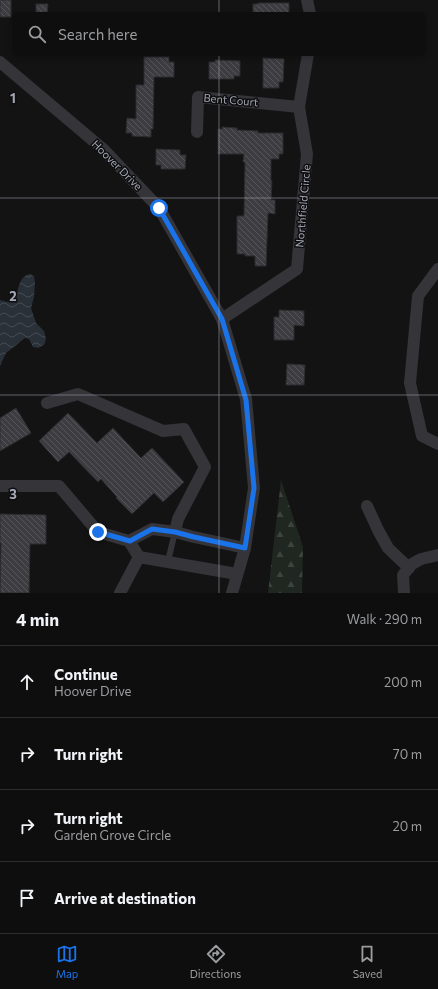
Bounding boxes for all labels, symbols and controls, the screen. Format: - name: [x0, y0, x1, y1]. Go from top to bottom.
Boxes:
- search box: [12, 12, 426, 56]
- icon: search: [26, 23, 48, 45]
- text: Search here: [58, 25, 137, 43]
- text: 1: [10, 90, 16, 106]
- street label: Bent Court: [203, 91, 259, 108]
- street label: Hoover Drive: [90, 137, 145, 193]
- street label: Northfield Circle: [292, 164, 313, 248]
- route start: [150, 199, 168, 217]
- text: 2: [9, 288, 17, 304]
- text: 3: [9, 486, 17, 502]
- route end: [89, 523, 107, 541]
- text: 4 min: [16, 609, 59, 630]
- text: Walk · 290 m: [347, 611, 422, 627]
- text: Continue: [54, 665, 118, 683]
- icon: ahead: [16, 671, 38, 693]
- text: 200 m: [384, 674, 422, 690]
- text: Hoover Drive: [54, 683, 131, 699]
- icon: right: [16, 743, 38, 765]
- text: Turn right: [54, 745, 123, 763]
- text: 70 m: [393, 746, 422, 762]
- text: Turn right: [54, 809, 123, 827]
- icon: right: [16, 815, 38, 837]
- text: 20 m: [393, 818, 422, 834]
- text: Garden Grove Circle: [54, 827, 171, 843]
- icon: arrive: [16, 887, 38, 909]
- text: Arrive at destination: [54, 889, 196, 907]
- tab: Map: [56, 943, 78, 980]
- tab: Directions: [190, 943, 241, 980]
- tab: Saved: [353, 943, 382, 980]

